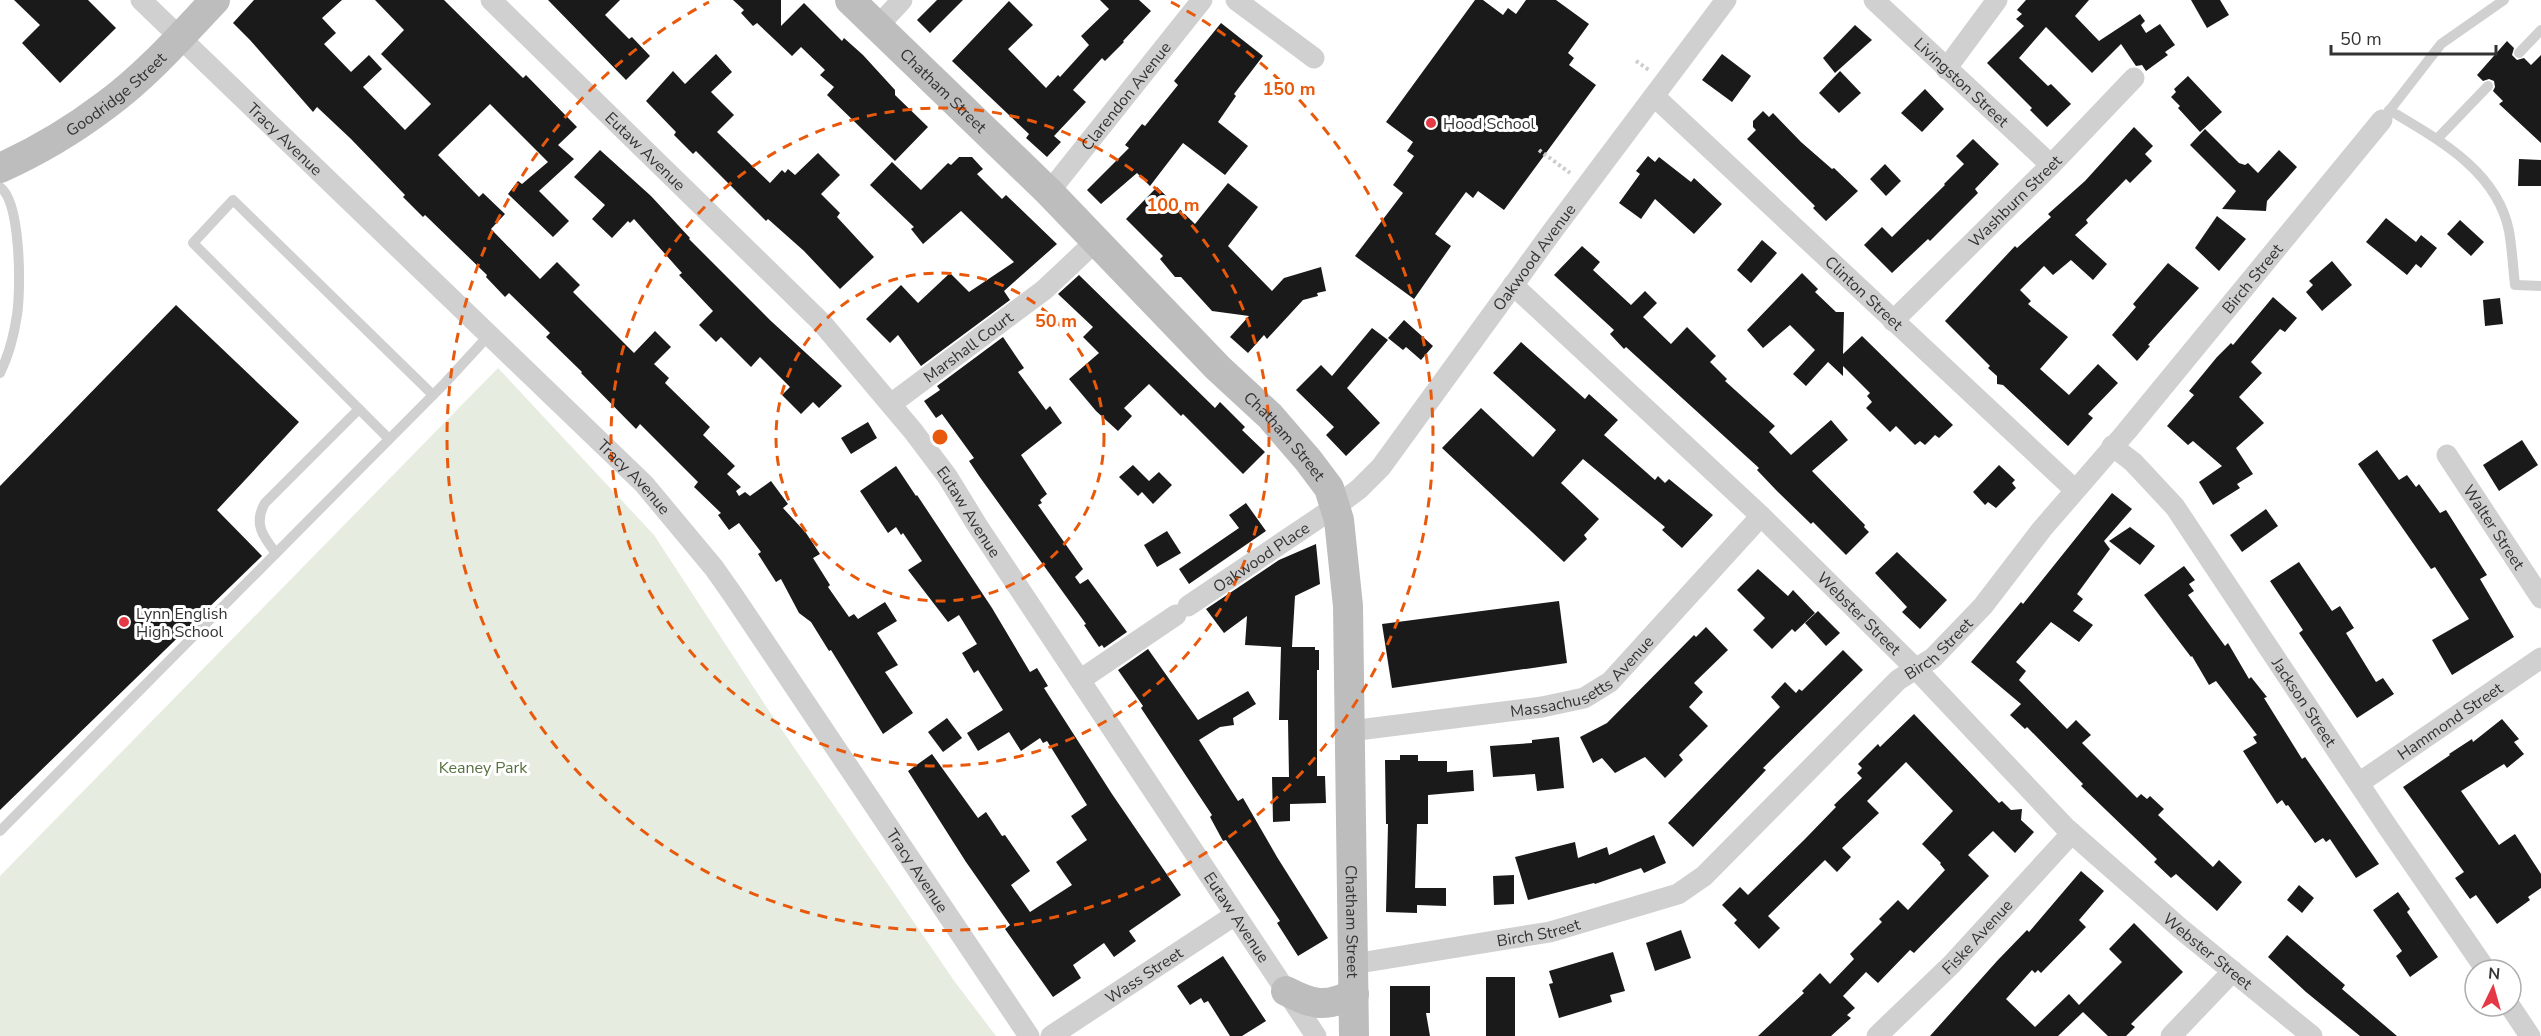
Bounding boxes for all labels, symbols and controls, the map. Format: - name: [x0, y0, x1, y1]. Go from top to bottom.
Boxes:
- scale bar: [2331, 18, 2496, 56]
- text: 50 m: [2340, 27, 2382, 51]
- street label: Livingston Street: [1909, 33, 2013, 132]
- street label: Clarendon Avenue: [1076, 37, 1177, 155]
- street label: Chatham Street: [895, 44, 991, 138]
- street label: Goodridge Street: [62, 47, 172, 142]
- text: 150 m: [1262, 77, 1316, 101]
- street label: Tracy Avenue: [242, 98, 327, 181]
- street label: Eutaw Avenue: [600, 107, 690, 196]
- place label: Hood School: [1443, 113, 1536, 135]
- marker: Hood School: [1424, 116, 1438, 130]
- street label: Washburn Street: [1964, 150, 2067, 253]
- text: 100 m: [1146, 193, 1200, 217]
- street label: Oakwood Avenue: [1488, 200, 1581, 316]
- street label: Birch Street: [2217, 239, 2288, 319]
- street label: Clinton Street: [1820, 251, 1908, 336]
- street label: Marshall Court: [919, 307, 1018, 388]
- text: 50 m: [1035, 309, 1077, 333]
- street label: Chatham Street: [1238, 387, 1330, 486]
- centre of rings: [930, 427, 950, 447]
- street label: Tracy Avenue: [592, 435, 675, 520]
- street label: Eutaw Avenue: [931, 462, 1006, 562]
- street label: Walter Street: [2457, 481, 2530, 574]
- street label: Oakwood Place: [1209, 517, 1314, 598]
- street label: Webster Street: [1812, 567, 1906, 660]
- place label: Lynn English High School: [136, 603, 228, 643]
- street label: Birch Street: [1900, 613, 1978, 685]
- marker: Lynn English High School: [117, 615, 131, 629]
- street label: Massachusetts Avenue: [1509, 631, 1659, 723]
- street label: Jackson Street: [2266, 653, 2341, 752]
- street label: Hammond Street: [2393, 677, 2508, 766]
- park label: Keaney Park: [439, 757, 528, 779]
- street label: Tracy Avenue: [881, 825, 953, 917]
- street label: Chatham Street: [1340, 865, 1363, 979]
- street label: Eutaw Avenue: [1198, 868, 1274, 967]
- street label: Fiske Avenue: [1937, 895, 2018, 980]
- street label: Webster Street: [2158, 908, 2257, 995]
- street label: Birch Street: [1495, 914, 1583, 952]
- street label: Wass Street: [1101, 942, 1188, 1009]
- north arrow: [2463, 958, 2523, 1018]
- text: N: [2487, 963, 2501, 986]

